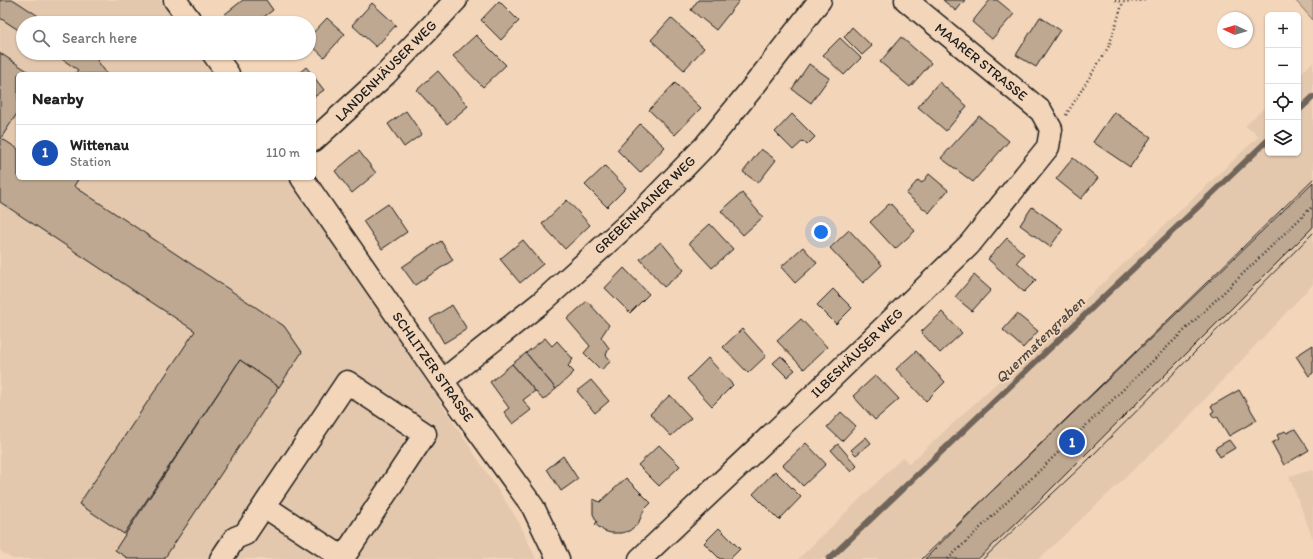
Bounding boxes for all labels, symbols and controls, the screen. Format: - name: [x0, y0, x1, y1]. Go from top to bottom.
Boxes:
- north arrow: [1217, 12, 1253, 48]
- map controls: [1265, 12, 1301, 156]
- button: +: [1265, 12, 1301, 48]
- search box: [16, 16, 316, 60]
- street label: LANDENHÄUSER WEG: [332, 17, 440, 125]
- street label: MAARER STRASSE: [931, 20, 1031, 105]
- icon: search: [30, 27, 52, 49]
- text: Search here: [62, 29, 137, 47]
- button: −: [1265, 48, 1301, 84]
- button: locate: [1265, 84, 1301, 120]
- text: Nearby: [32, 88, 84, 108]
- button: layers: [1265, 120, 1301, 156]
- text: Wittenau: [70, 136, 129, 154]
- text: 1: [42, 145, 48, 160]
- text: 110 m: [266, 145, 300, 160]
- street label: GREBENHAINER WEG: [591, 152, 699, 258]
- text: Station: [70, 154, 111, 169]
- your location: [811, 222, 831, 242]
- water label: Quermatengraben: [992, 293, 1088, 387]
- street label: ILBESHÄUSER WEG: [807, 305, 907, 401]
- street label: SCHLITZER STRASSE: [389, 309, 478, 426]
- pin: 1: [1059, 427, 1085, 457]

